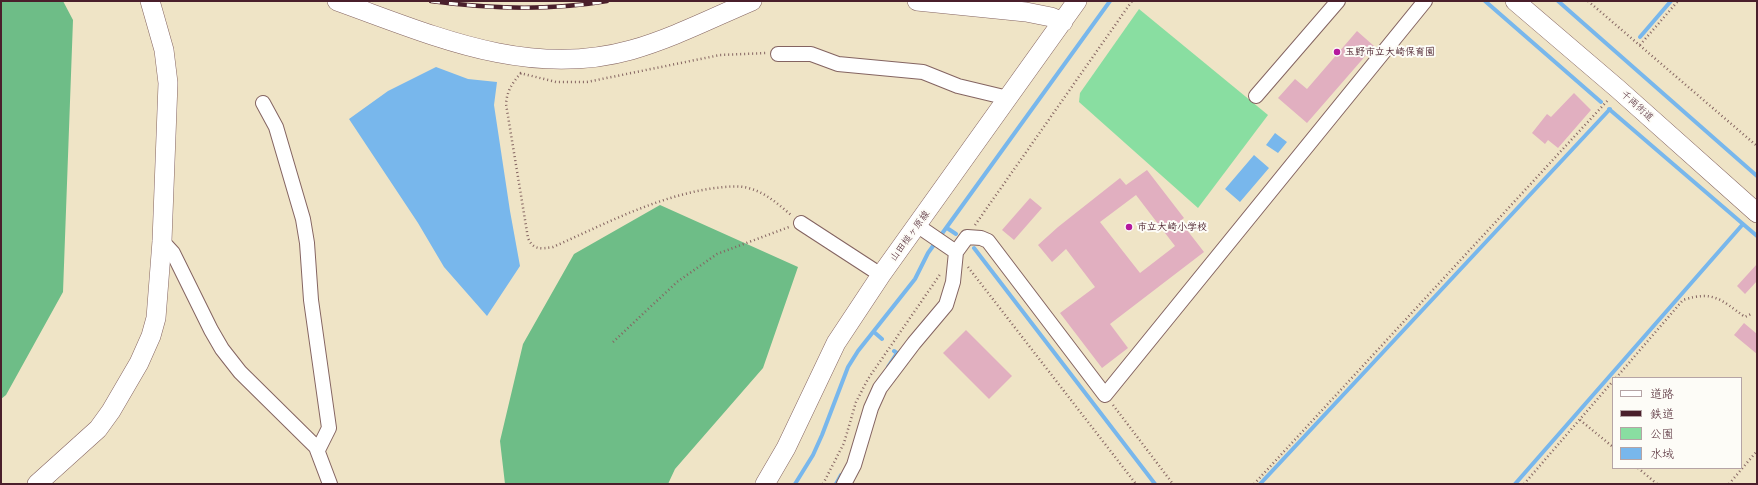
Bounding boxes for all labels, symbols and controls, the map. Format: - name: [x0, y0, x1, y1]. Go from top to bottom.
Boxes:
- place label: 玉野市立大崎保育園: [1345, 46, 1435, 58]
- marker: 玉野市立大崎保育園: [1332, 47, 1342, 57]
- street label: 千両街道: [1618, 88, 1656, 124]
- street label: 山田槌ヶ原線: [888, 208, 932, 264]
- place label: 市立大崎小学校: [1137, 221, 1207, 233]
- marker: 市立大崎小学校: [1124, 222, 1134, 232]
- legend: [1612, 377, 1742, 469]
- text: 道路: [1650, 384, 1674, 402]
- text: 鉄道: [1650, 404, 1674, 422]
- text: 公園: [1650, 424, 1674, 442]
- text: 水域: [1650, 444, 1674, 462]

